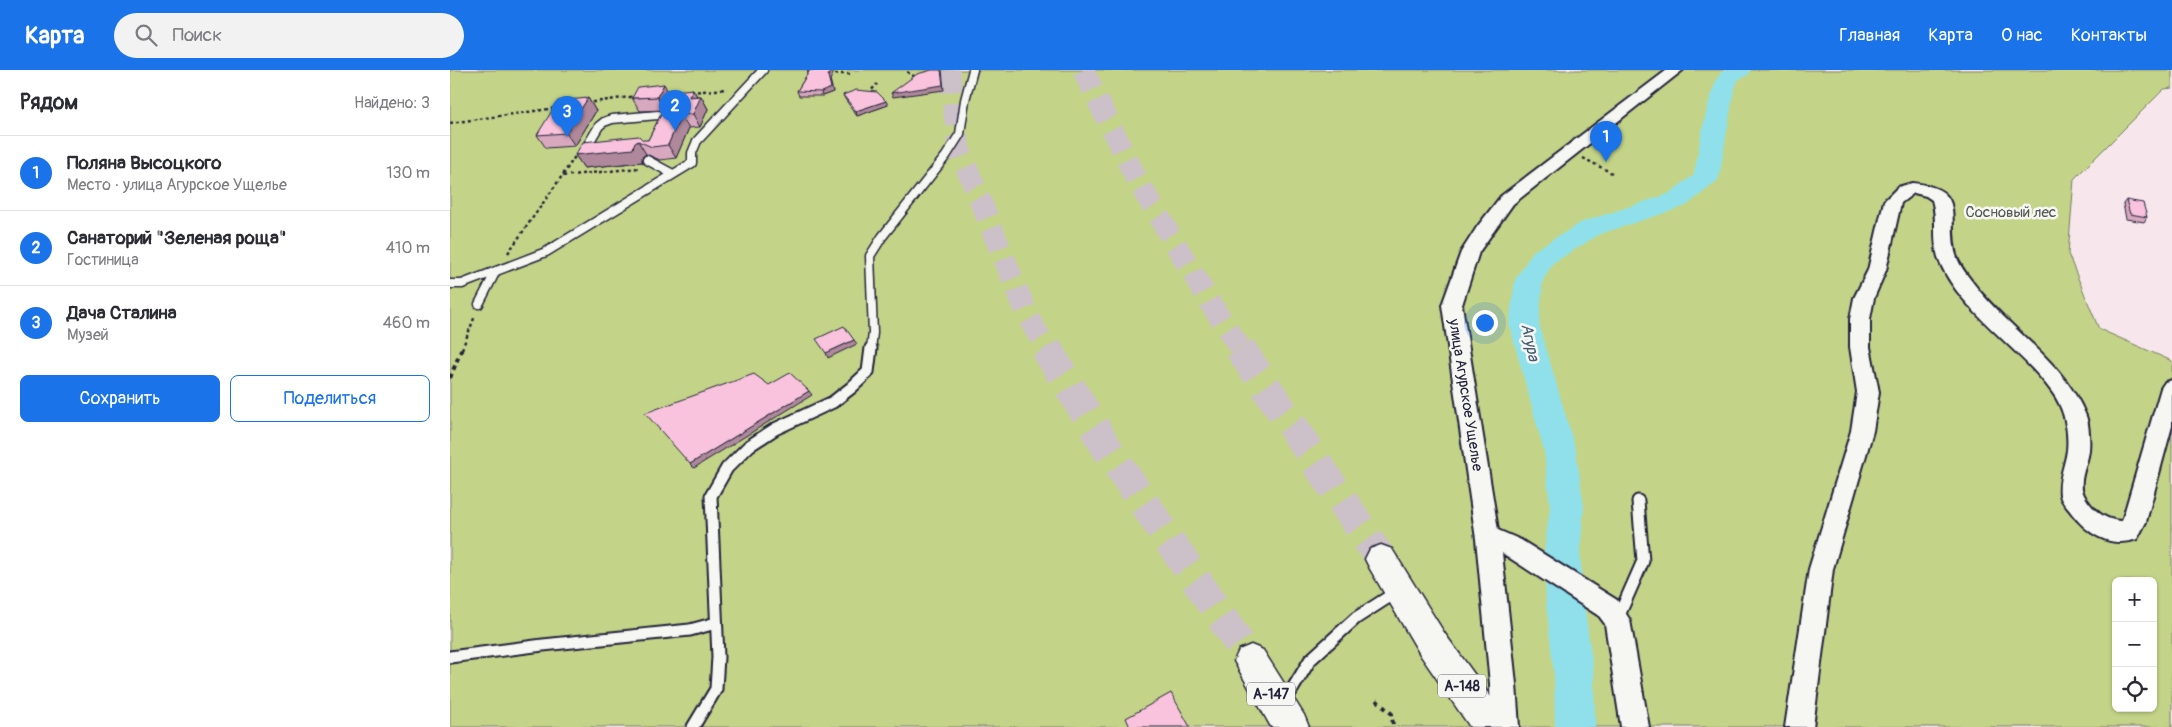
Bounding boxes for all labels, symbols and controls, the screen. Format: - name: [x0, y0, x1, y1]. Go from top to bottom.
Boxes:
- search box: [114, 13, 464, 58]
- text: Карта: [25, 21, 84, 50]
- icon: search: [132, 21, 160, 49]
- text: Поиск: [172, 23, 222, 47]
- text: Главная: [1839, 24, 1900, 47]
- text: Карта: [1928, 24, 1973, 47]
- text: О нас: [2001, 24, 2043, 47]
- text: Контакты: [2071, 24, 2147, 47]
- text: Рядом: [20, 89, 78, 116]
- pin: 2: [659, 90, 691, 131]
- text: Найдено: 3: [354, 93, 430, 113]
- pin: 3: [551, 96, 583, 137]
- pin: 1: [1590, 121, 1622, 162]
- text: Поляна Высоцкого: [67, 151, 221, 175]
- text: 1: [33, 163, 39, 183]
- text: 130 m: [386, 163, 430, 183]
- text: Место · улица Агурское Ущелье: [67, 175, 287, 195]
- park label: Сосновый лес: [1966, 203, 2057, 222]
- text: Санаторий "Зеленая роща": [67, 226, 287, 250]
- text: 2: [32, 238, 40, 258]
- text: 410 m: [386, 238, 430, 258]
- text: Гостиница: [67, 250, 139, 270]
- text: Дача Сталина: [67, 301, 177, 325]
- your location: [1472, 310, 1498, 336]
- text: 3: [32, 313, 40, 333]
- text: 460 m: [383, 313, 430, 333]
- street label: улица Агурское Ущелье: [1444, 317, 1487, 473]
- water label: Агура: [1516, 322, 1544, 364]
- text: Музей: [67, 325, 109, 345]
- button: Сохранить: [20, 375, 220, 422]
- button: Поделиться: [230, 375, 430, 422]
- map controls: [2112, 577, 2157, 712]
- button: +: [2112, 577, 2157, 622]
- button: −: [2112, 622, 2157, 667]
- button: locate: [2112, 667, 2157, 712]
- road number: А-148: [1438, 674, 1486, 698]
- road number: А-147: [1247, 682, 1295, 706]

